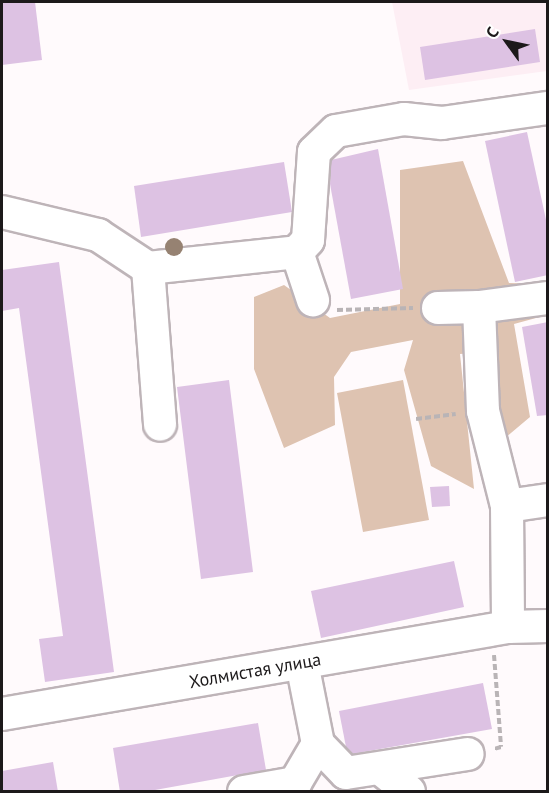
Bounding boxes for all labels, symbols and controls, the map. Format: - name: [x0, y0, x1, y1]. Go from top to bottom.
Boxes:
- north arrow: [477, 12, 537, 72]
- text: С: [481, 23, 503, 41]
- street label: Холмистая улица: [187, 649, 323, 693]

